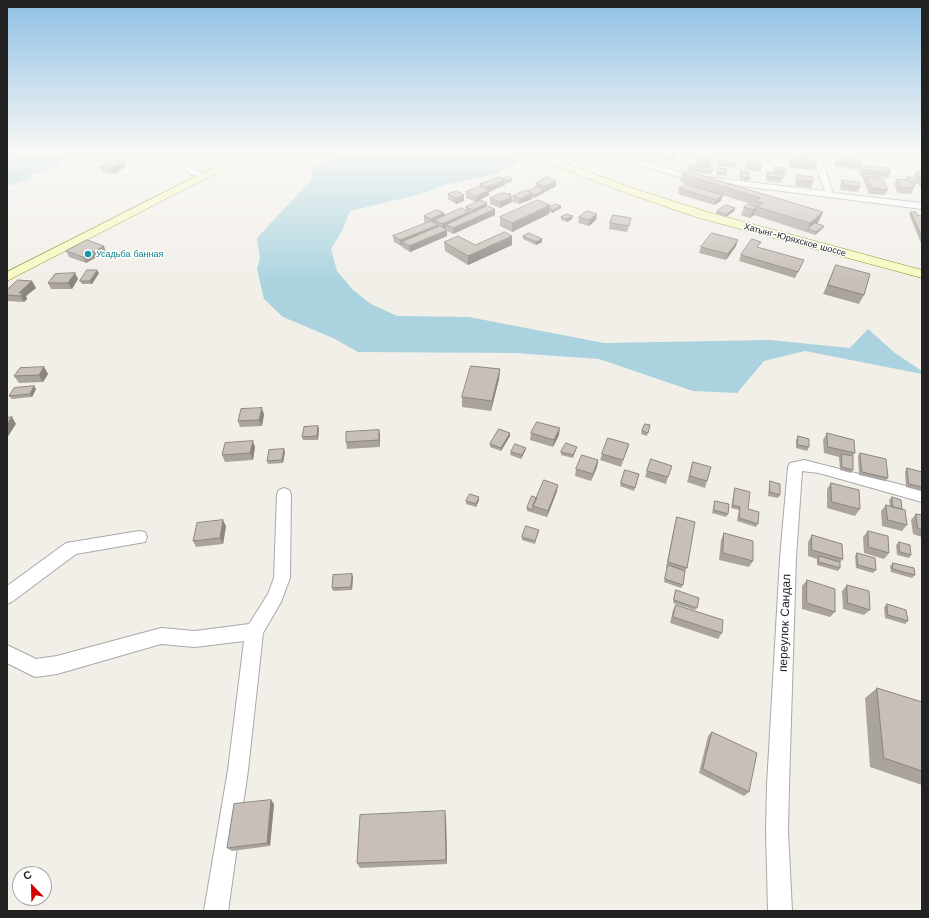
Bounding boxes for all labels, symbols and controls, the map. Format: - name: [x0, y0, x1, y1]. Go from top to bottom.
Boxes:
- street label: Хатынг-Юряхское шоссе: [743, 221, 847, 259]
- marker: Усадьба банная: [83, 249, 93, 259]
- place label: Усадьба банная: [96, 249, 163, 259]
- street label: переулок Сандал: [776, 574, 794, 672]
- north arrow: [12, 866, 52, 906]
- text: С: [21, 868, 34, 883]

